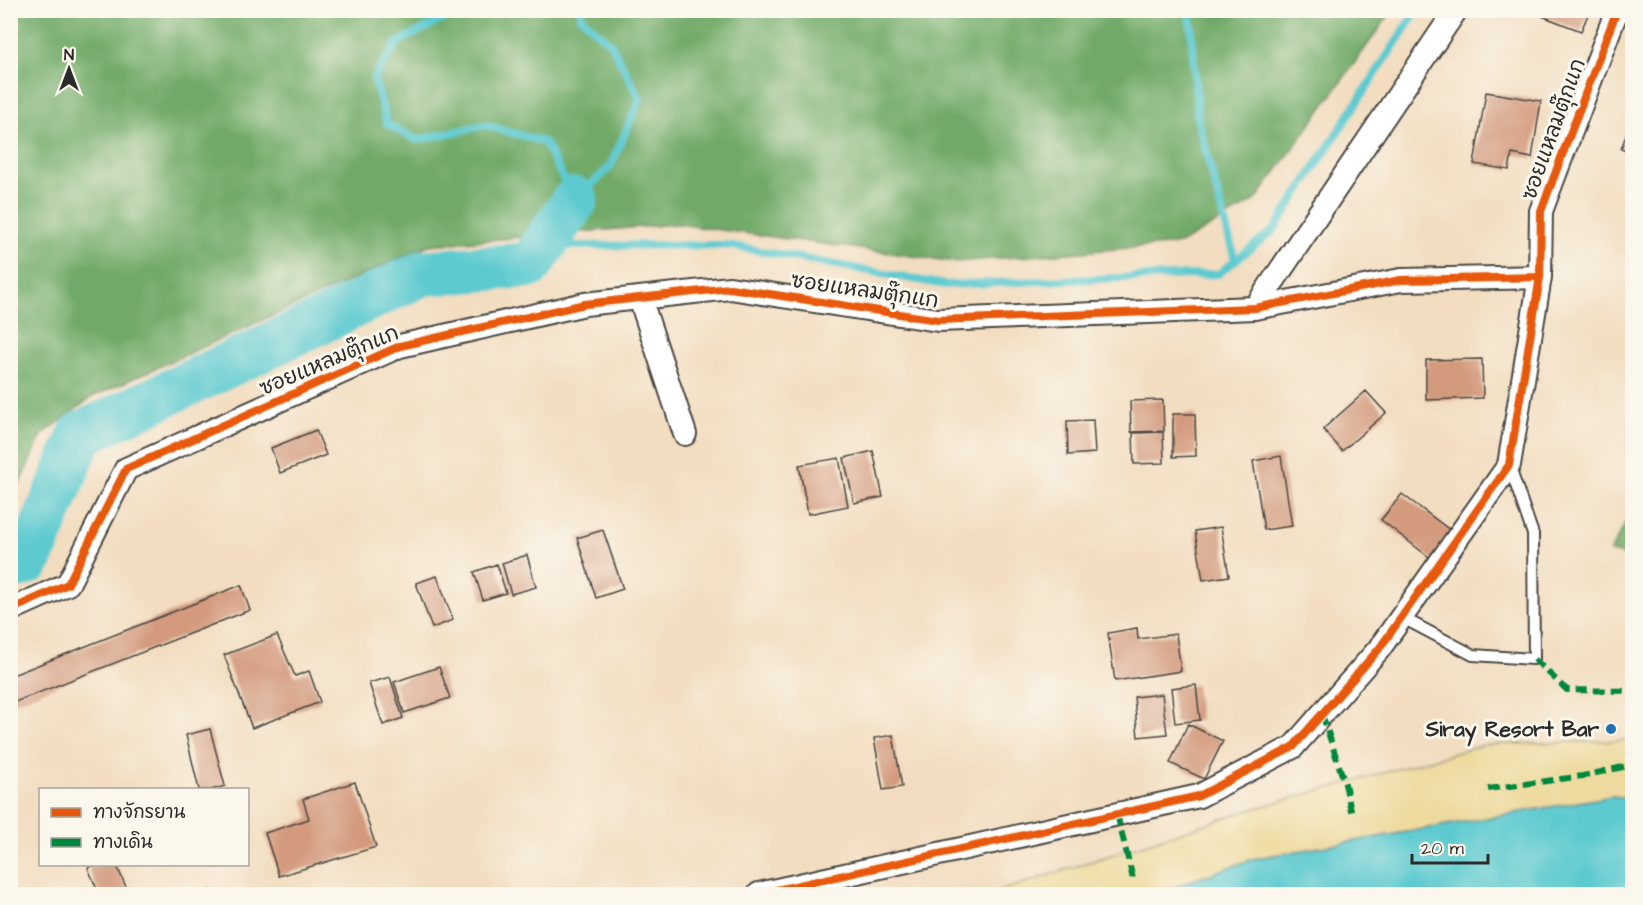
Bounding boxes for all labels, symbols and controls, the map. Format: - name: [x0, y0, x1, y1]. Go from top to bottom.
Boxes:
- north arrow: [39, 39, 99, 99]
- text: N: [64, 44, 74, 66]
- street label: ซอยแหลมตุ๊กแก: [1514, 54, 1593, 204]
- street label: ซอยแหลมตุ๊กแก: [789, 266, 941, 316]
- street label: ซอยแหลมตุ๊กแก: [255, 318, 404, 404]
- place label: Siray Resort Bar: [1425, 715, 1599, 747]
- marker: Siray Resort Bar: [1604, 722, 1618, 736]
- legend: [39, 788, 249, 866]
- text: ทางจักรยาน: [93, 800, 185, 825]
- scale bar: [1412, 827, 1488, 865]
- text: ทางเดิน: [93, 830, 153, 855]
- text: 20 m: [1421, 836, 1464, 861]

